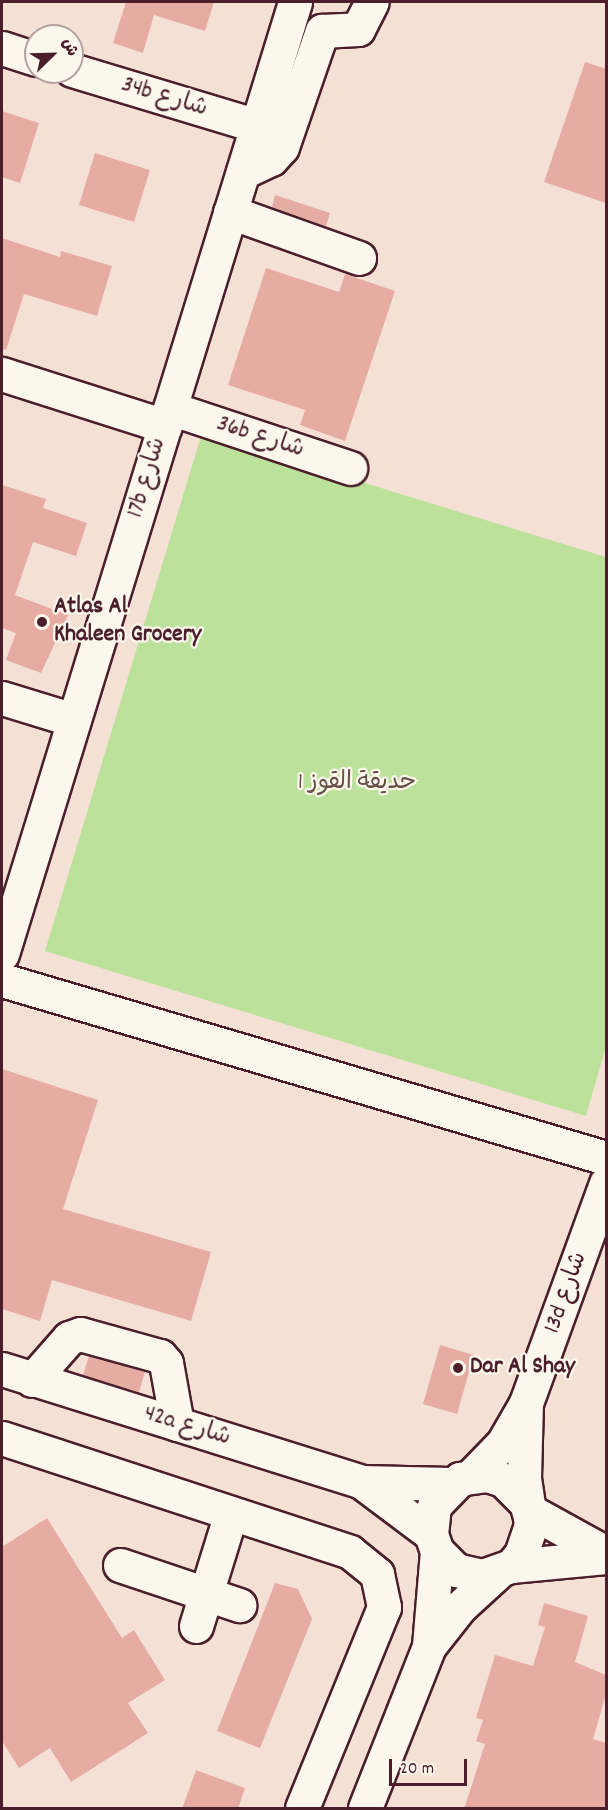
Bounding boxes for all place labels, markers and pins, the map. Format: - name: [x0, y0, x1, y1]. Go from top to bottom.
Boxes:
- place label: Atlas Al Khaleen Grocery: [54, 594, 201, 650]
- marker: Atlas Al Khaleen Grocery: [35, 615, 49, 629]
- place label: Dar Al Shay: [470, 1354, 575, 1382]
- marker: Dar Al Shay: [451, 1361, 465, 1375]

